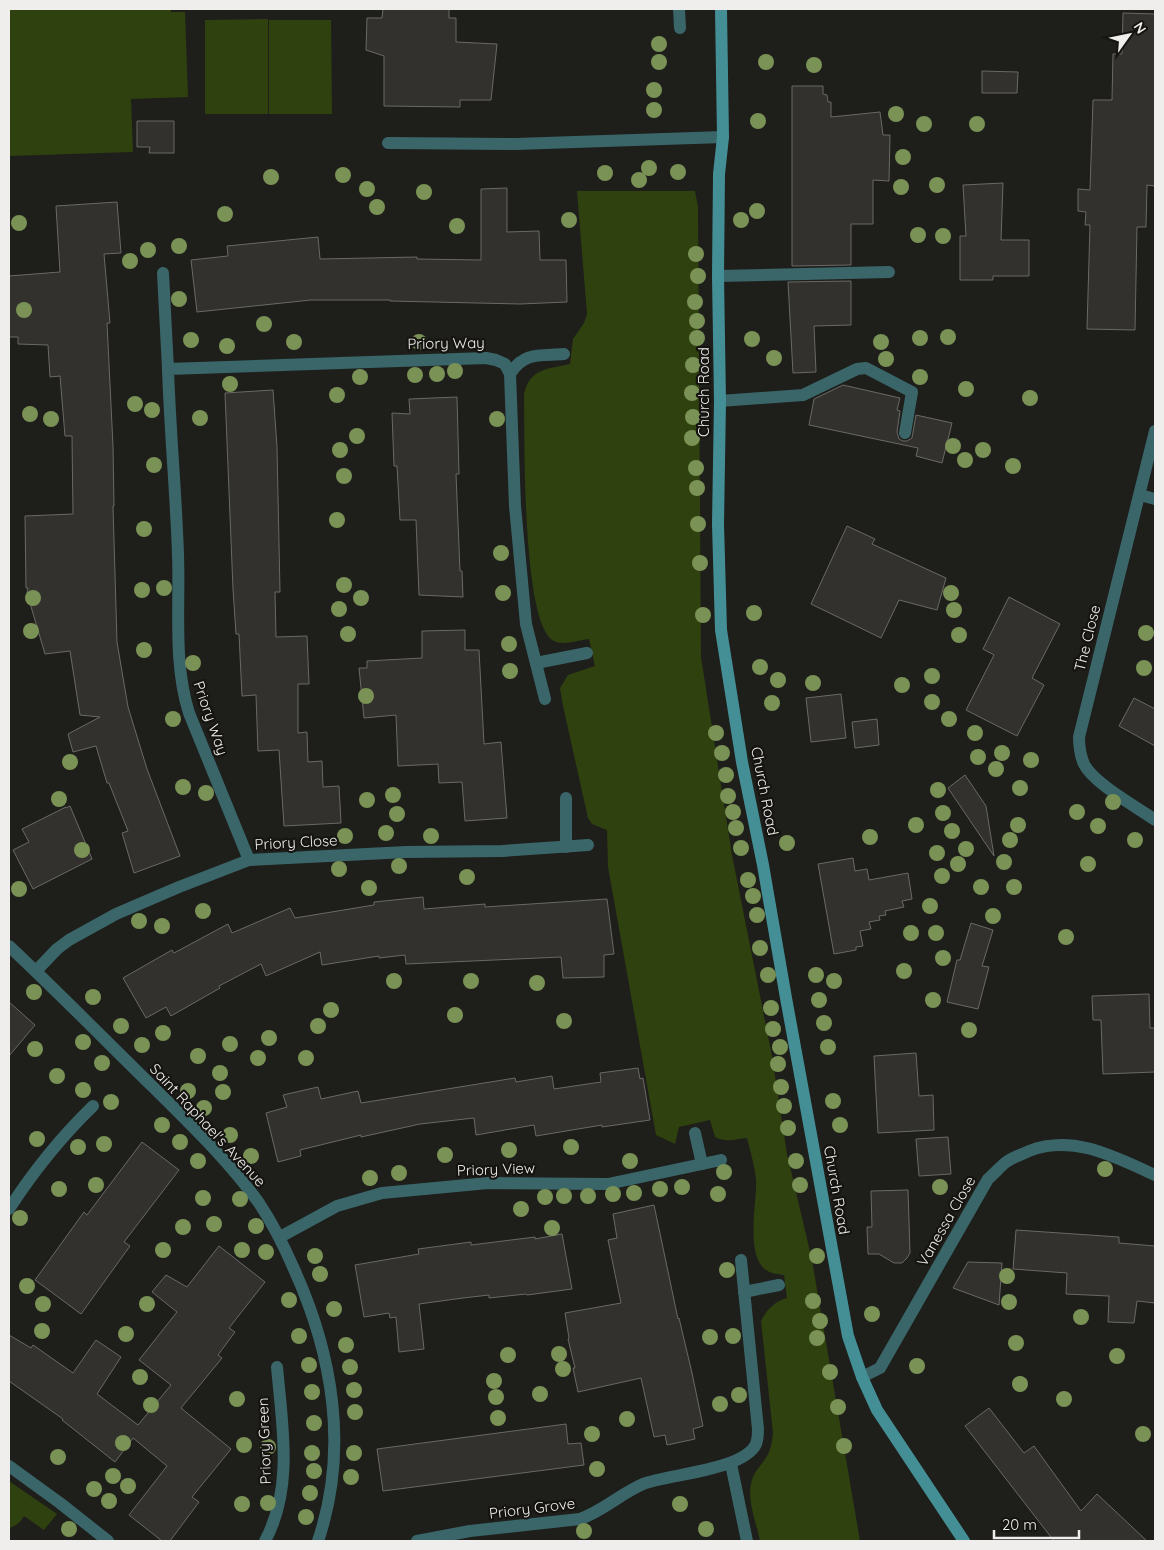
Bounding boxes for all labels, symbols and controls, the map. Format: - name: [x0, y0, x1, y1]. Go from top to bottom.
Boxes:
- north arrow: [1104, 10, 1154, 60]
- text: N: [1130, 19, 1150, 37]
- street label: Priory Way: [407, 333, 485, 353]
- street label: Church Road: [694, 347, 713, 437]
- street label: The Close: [1070, 603, 1104, 673]
- street label: Priory Way: [189, 678, 233, 758]
- street label: Church Road: [747, 745, 783, 837]
- street label: Priory Close: [254, 830, 338, 854]
- street label: Saint Raphael's Avenue: [146, 1059, 270, 1191]
- street label: Church Road: [820, 1144, 854, 1236]
- street label: Priory View: [457, 1158, 535, 1180]
- street label: Vanessa Close: [913, 1172, 979, 1270]
- street label: Priory Green: [253, 1397, 275, 1485]
- street label: Priory Grove: [488, 1493, 576, 1523]
- scale bar: [994, 1508, 1079, 1540]
- text: 20 m: [1002, 1515, 1037, 1534]

